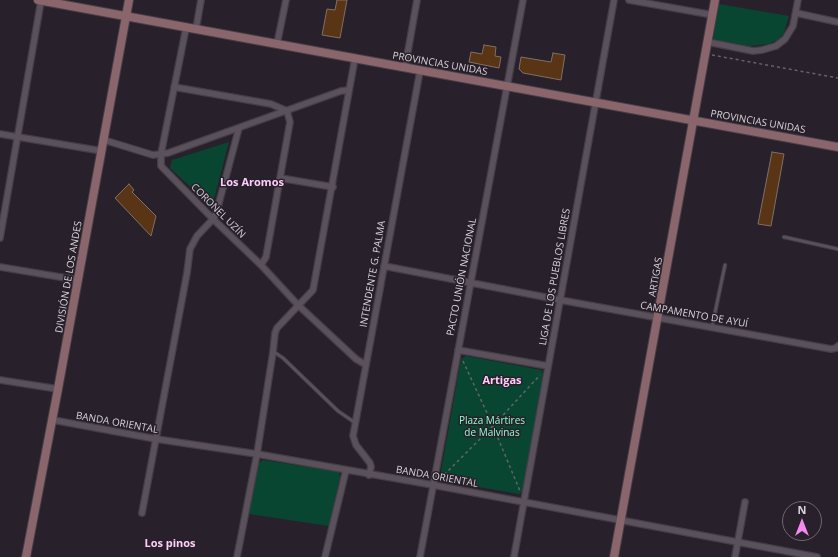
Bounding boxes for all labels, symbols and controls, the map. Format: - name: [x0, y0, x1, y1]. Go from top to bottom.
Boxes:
- street label: PROVINCIAS UNIDAS: [391, 50, 489, 78]
- street label: PROVINCIAS UNIDAS: [709, 108, 807, 136]
- district label: Los Aromos: [220, 176, 284, 190]
- street label: CORONEL UZÍN: [188, 181, 248, 241]
- street label: LIGA DE LOS PUEBLOS LIBRES: [537, 208, 573, 346]
- street label: PACTO UNIÓN NACIONAL: [445, 217, 479, 337]
- street label: DIVISIÓN DE LOS ANDES: [53, 220, 85, 334]
- street label: INTENDENTE G. PALMA: [358, 220, 388, 328]
- street label: ARTIGAS: [647, 256, 665, 298]
- street label: CAMPAMENTO DE AYUÍ: [639, 300, 749, 330]
- district label: Artigas: [482, 374, 522, 388]
- street label: BANDA ORIENTAL: [75, 410, 159, 436]
- park label: Plaza Mártires de Malvinas: [459, 415, 525, 438]
- street label: BANDA ORIENTAL: [395, 464, 479, 490]
- north arrow: [782, 501, 822, 541]
- text: N: [798, 502, 806, 517]
- district label: Los pinos: [144, 537, 196, 551]

